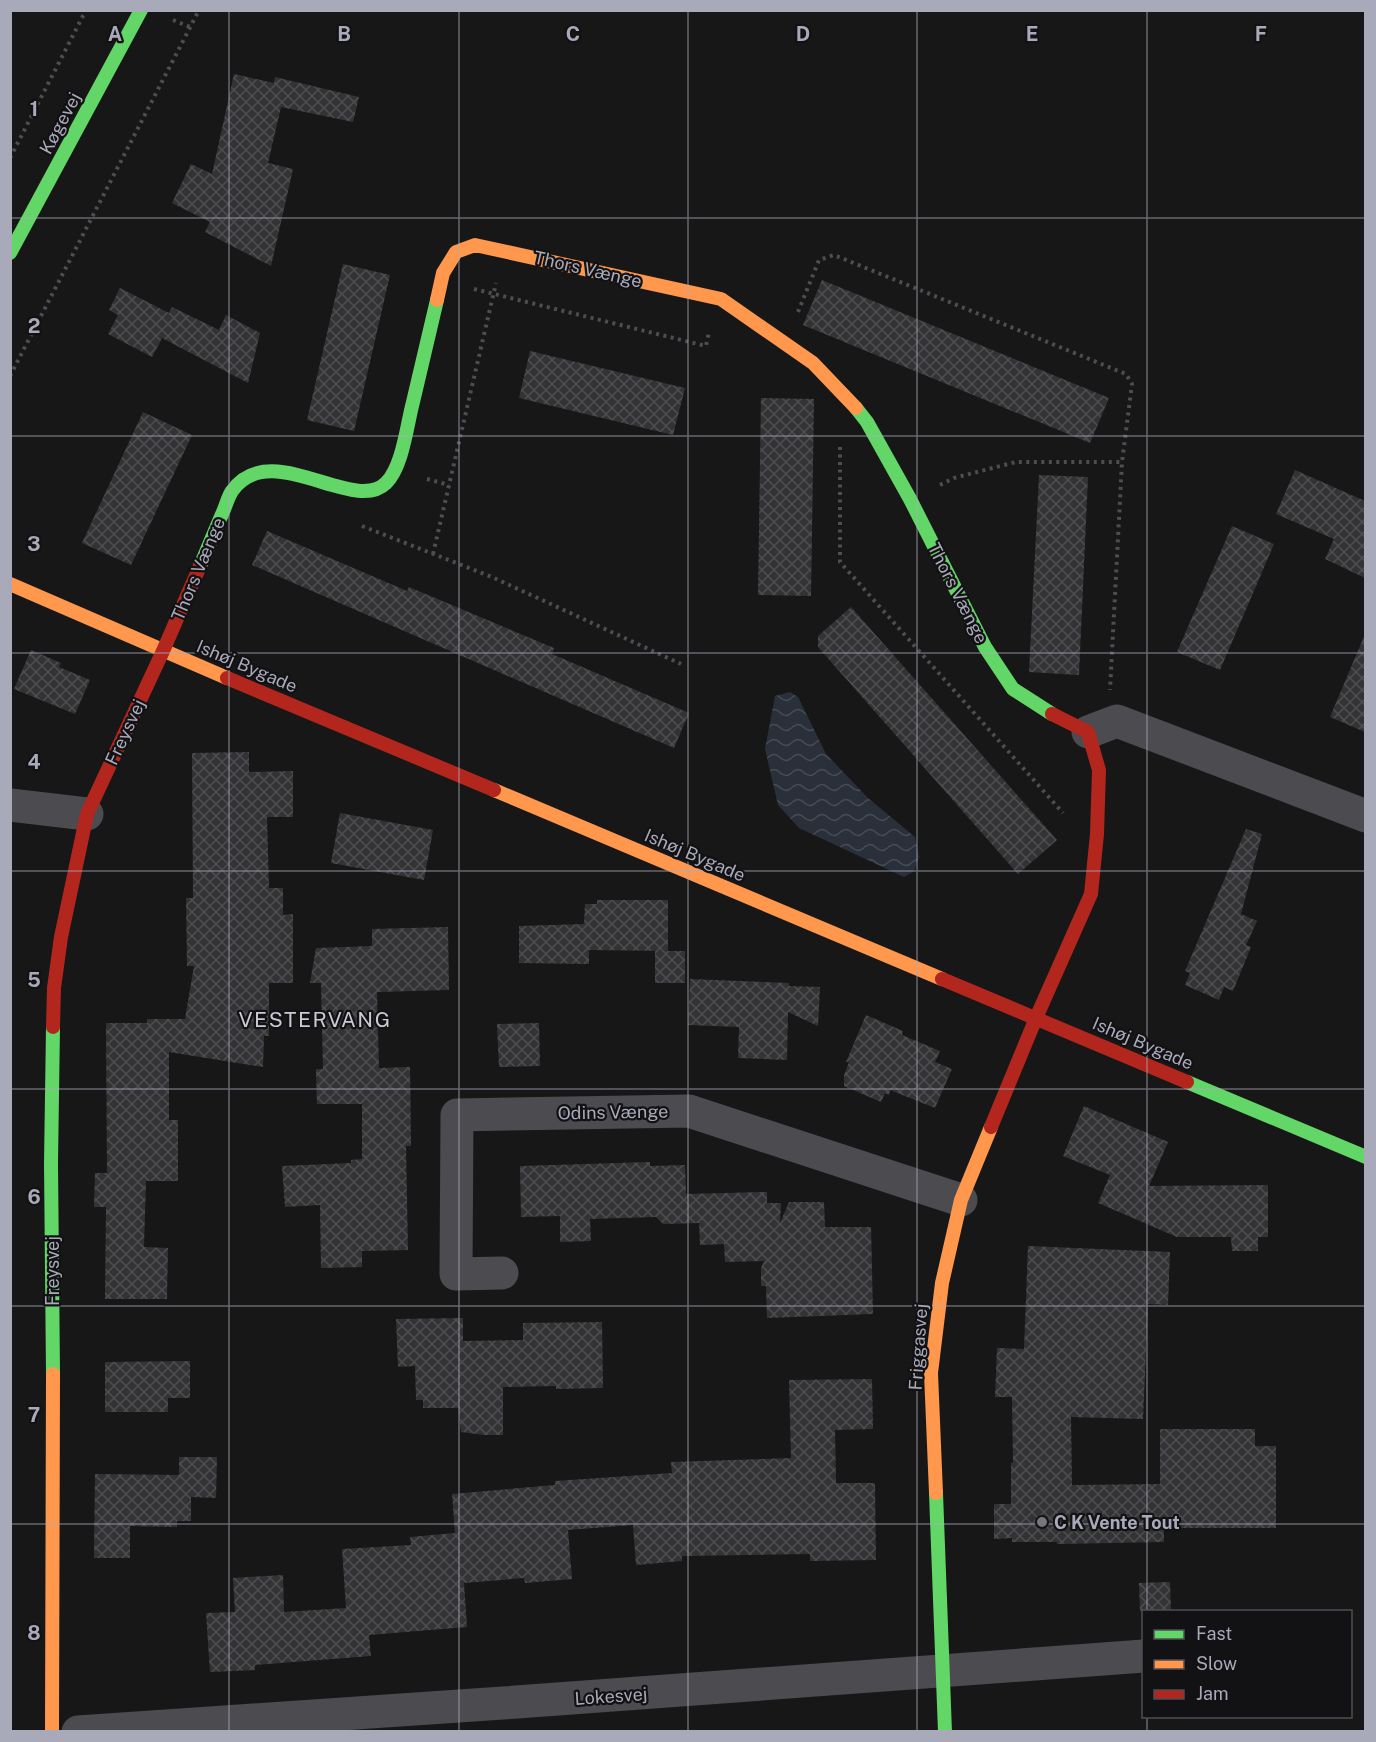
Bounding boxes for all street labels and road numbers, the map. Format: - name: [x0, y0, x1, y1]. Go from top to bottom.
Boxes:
- street label: Køgevej: [35, 88, 85, 158]
- street label: Thors Vænge: [532, 246, 644, 292]
- street label: Thors Vænge: [167, 514, 229, 624]
- street label: Thors Vænge: [924, 539, 992, 647]
- street label: Ishøj Bygade: [193, 635, 301, 697]
- street label: Freysvej: [101, 696, 149, 768]
- street label: Ishøj Bygade: [641, 824, 749, 886]
- street label: Ishøj Bygade: [1089, 1012, 1197, 1074]
- street label: Odins Vænge: [557, 1101, 669, 1123]
- street label: Freysvej: [42, 1236, 63, 1306]
- street label: Friggasvej: [904, 1303, 932, 1391]
- street label: Lokesvej: [574, 1683, 648, 1709]

